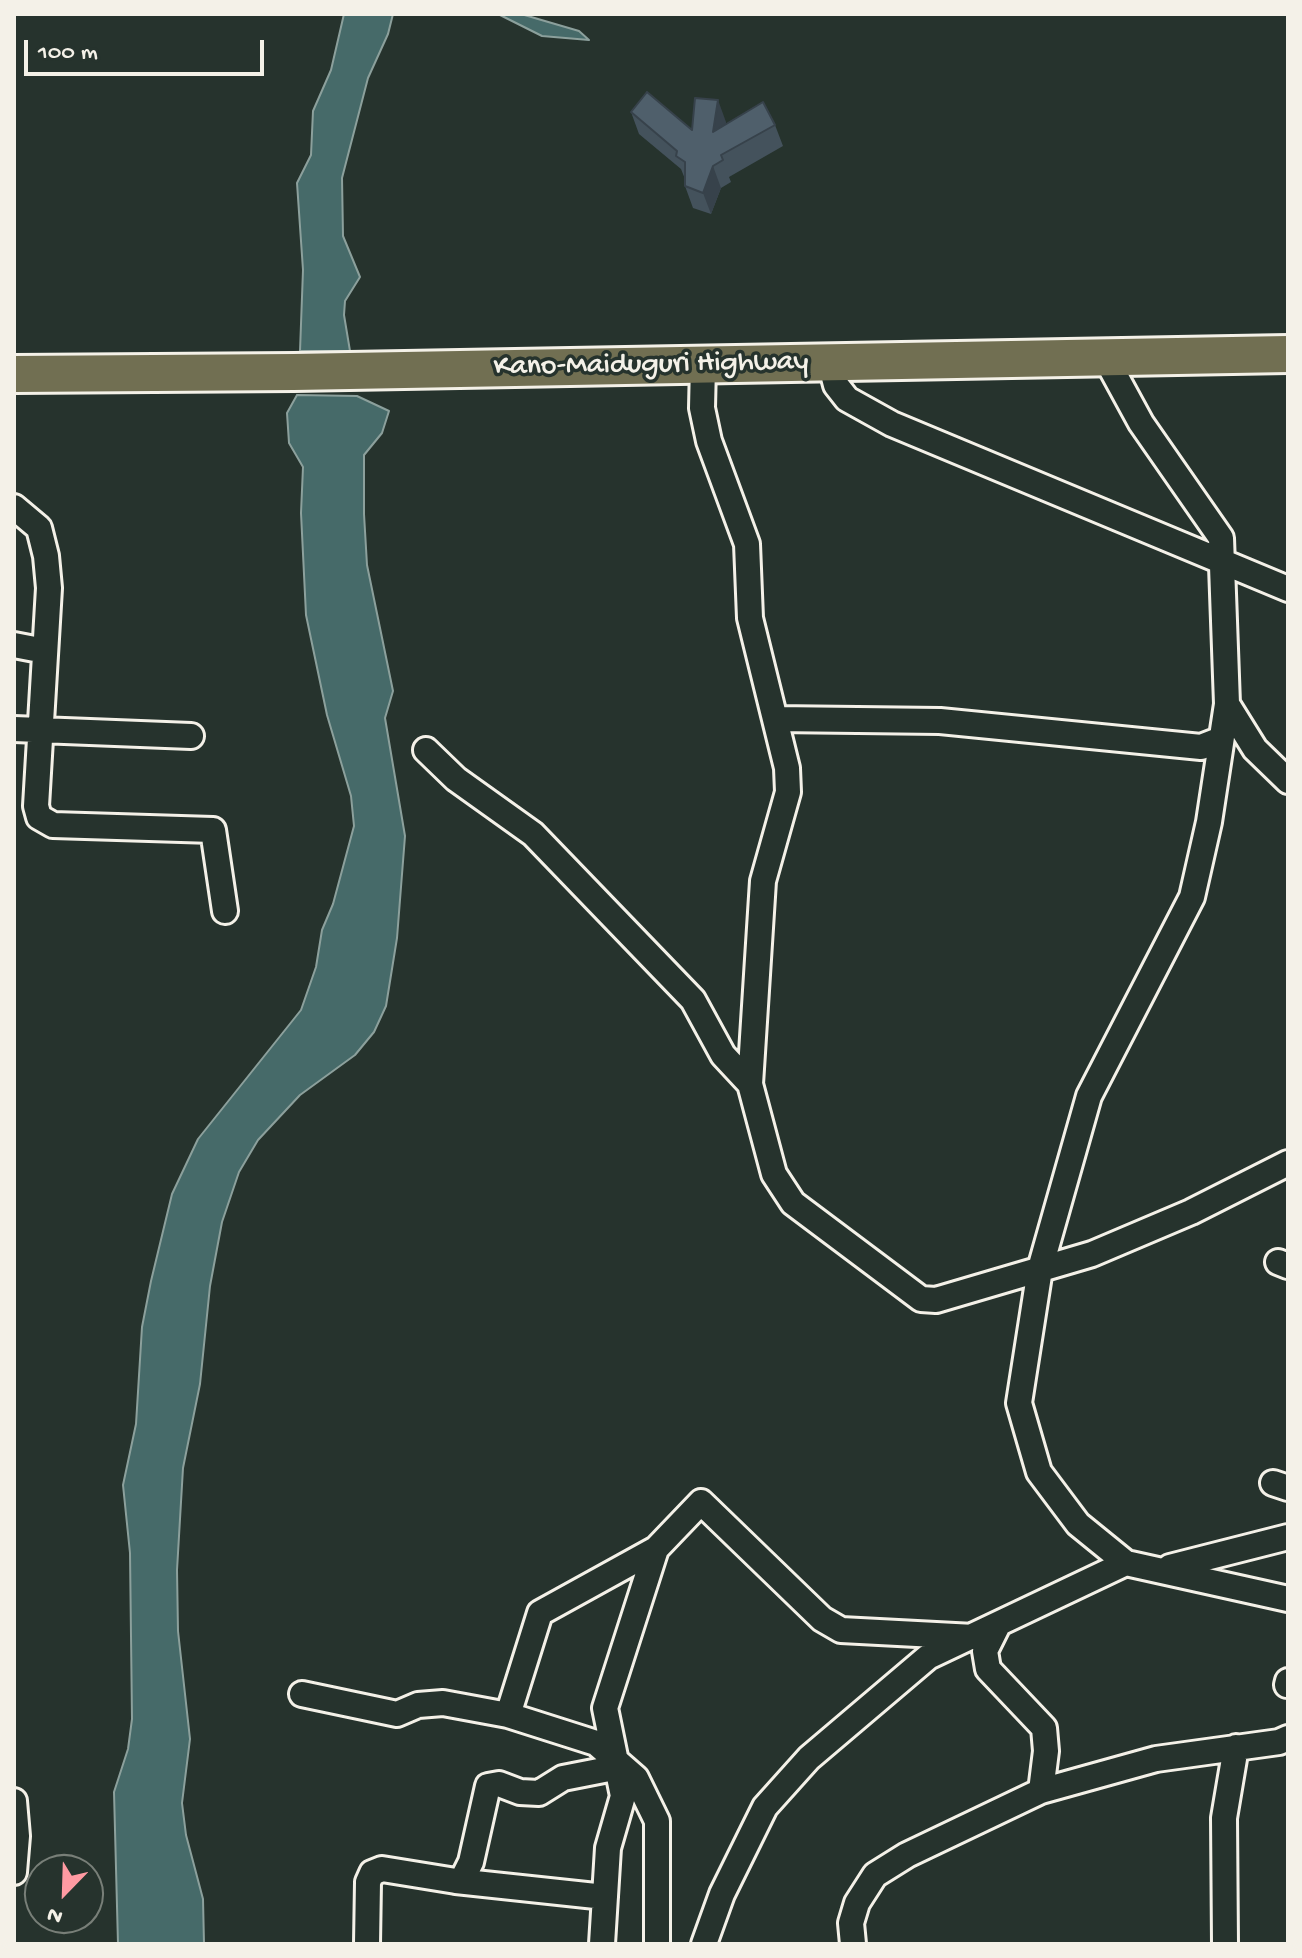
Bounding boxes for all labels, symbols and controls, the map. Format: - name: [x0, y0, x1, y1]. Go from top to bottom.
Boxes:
- scale bar: [28, 24, 268, 74]
- text: 100 m: [38, 39, 98, 68]
- street label: Kano-Maiduguri Highway: [493, 345, 809, 387]
- north arrow: [24, 1854, 104, 1934]
- text: N: [44, 1899, 67, 1929]

